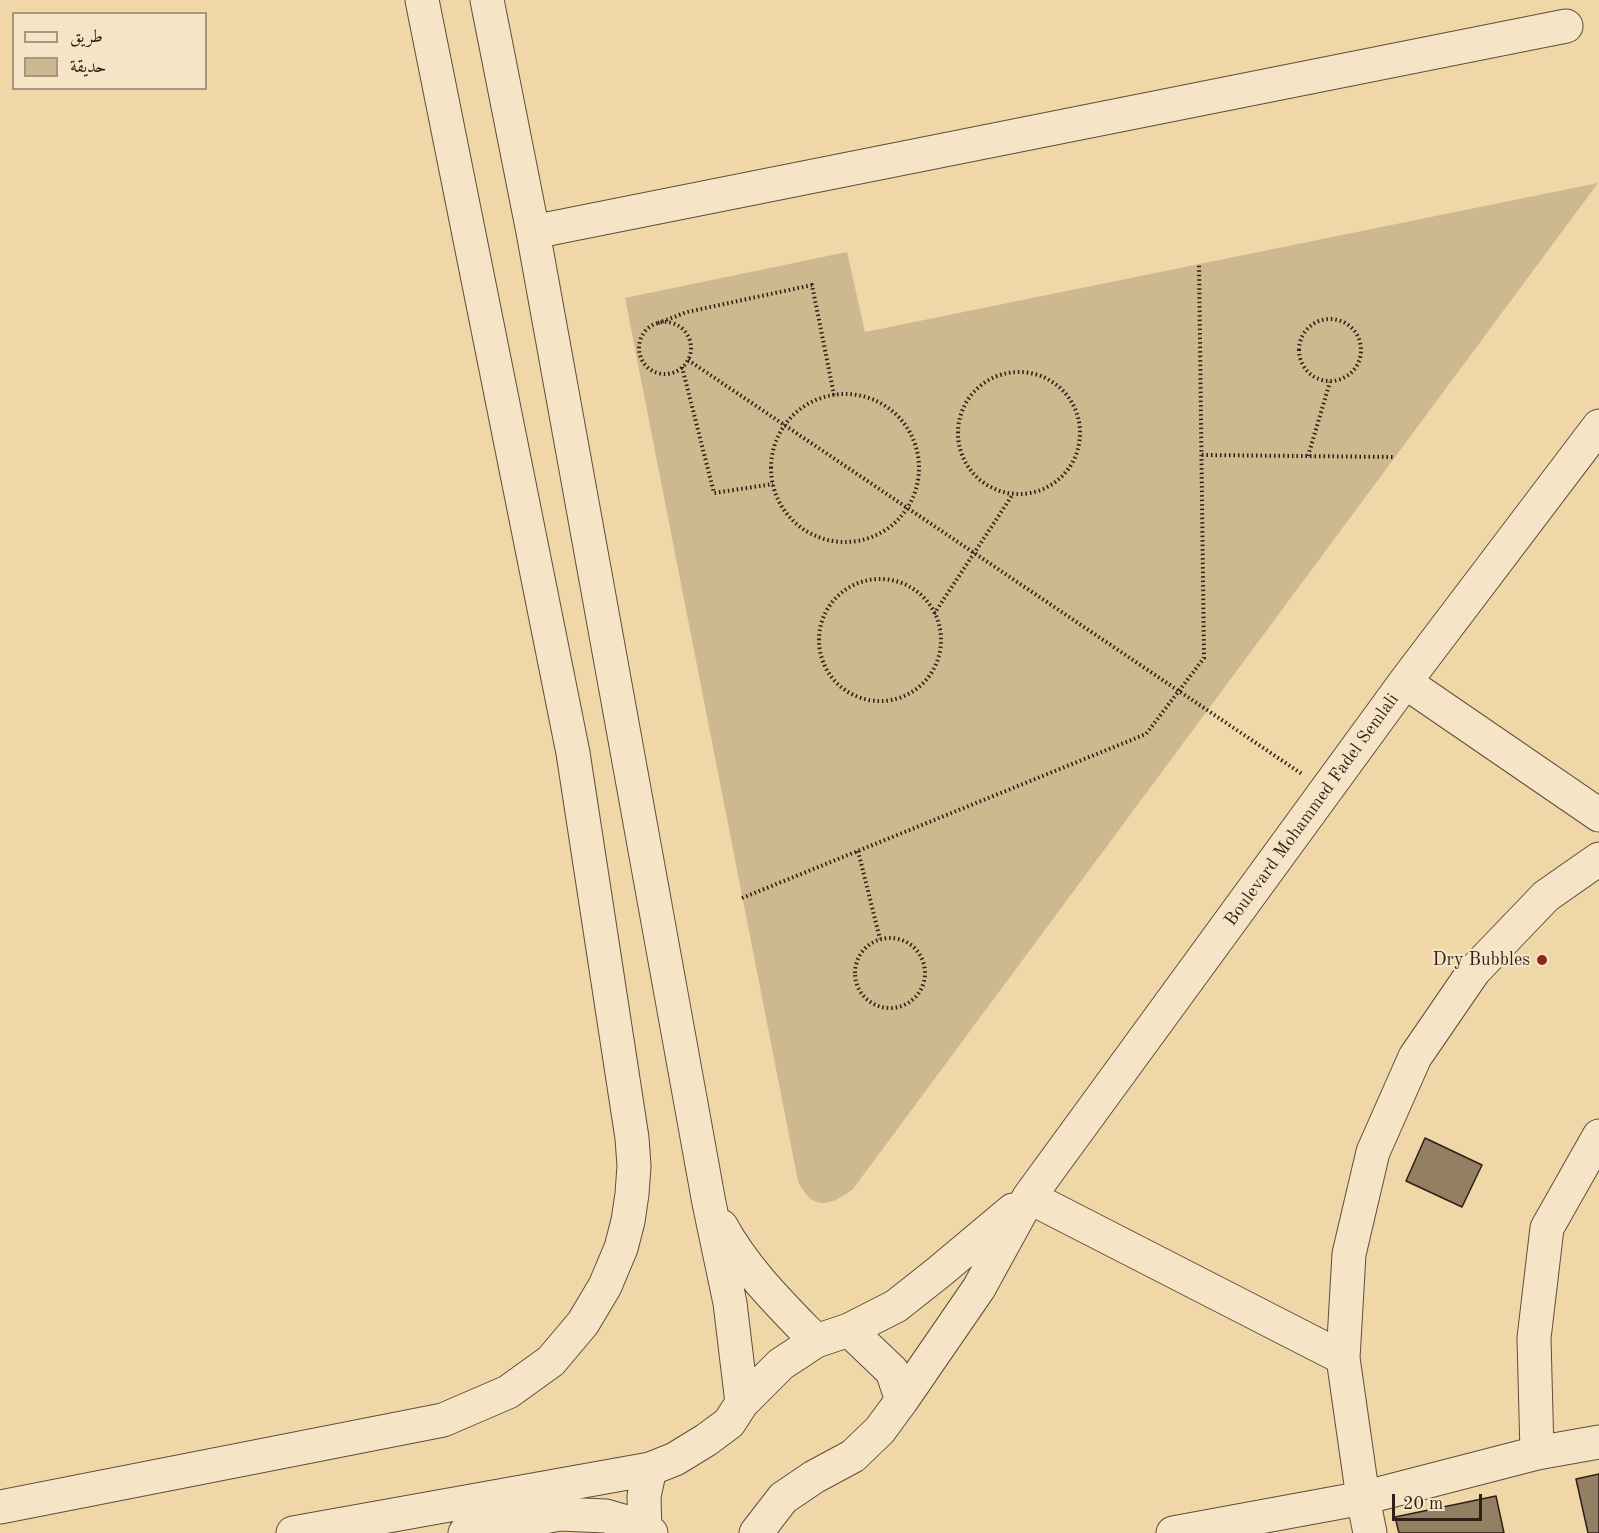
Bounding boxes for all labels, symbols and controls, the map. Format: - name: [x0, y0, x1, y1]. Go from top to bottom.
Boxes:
- legend: [12, 12, 207, 90]
- text: طريق: [70, 28, 103, 46]
- text: حديقة: [70, 58, 106, 76]
- street label: Boulevard Mohammed Fadel Semlali: [1220, 689, 1404, 931]
- place label: Dry Bubbles: [1433, 949, 1530, 971]
- marker: Dry Bubbles: [1535, 953, 1549, 967]
- scale bar: [1395, 1482, 1485, 1520]
- text: 20 m: [1403, 1495, 1443, 1513]

